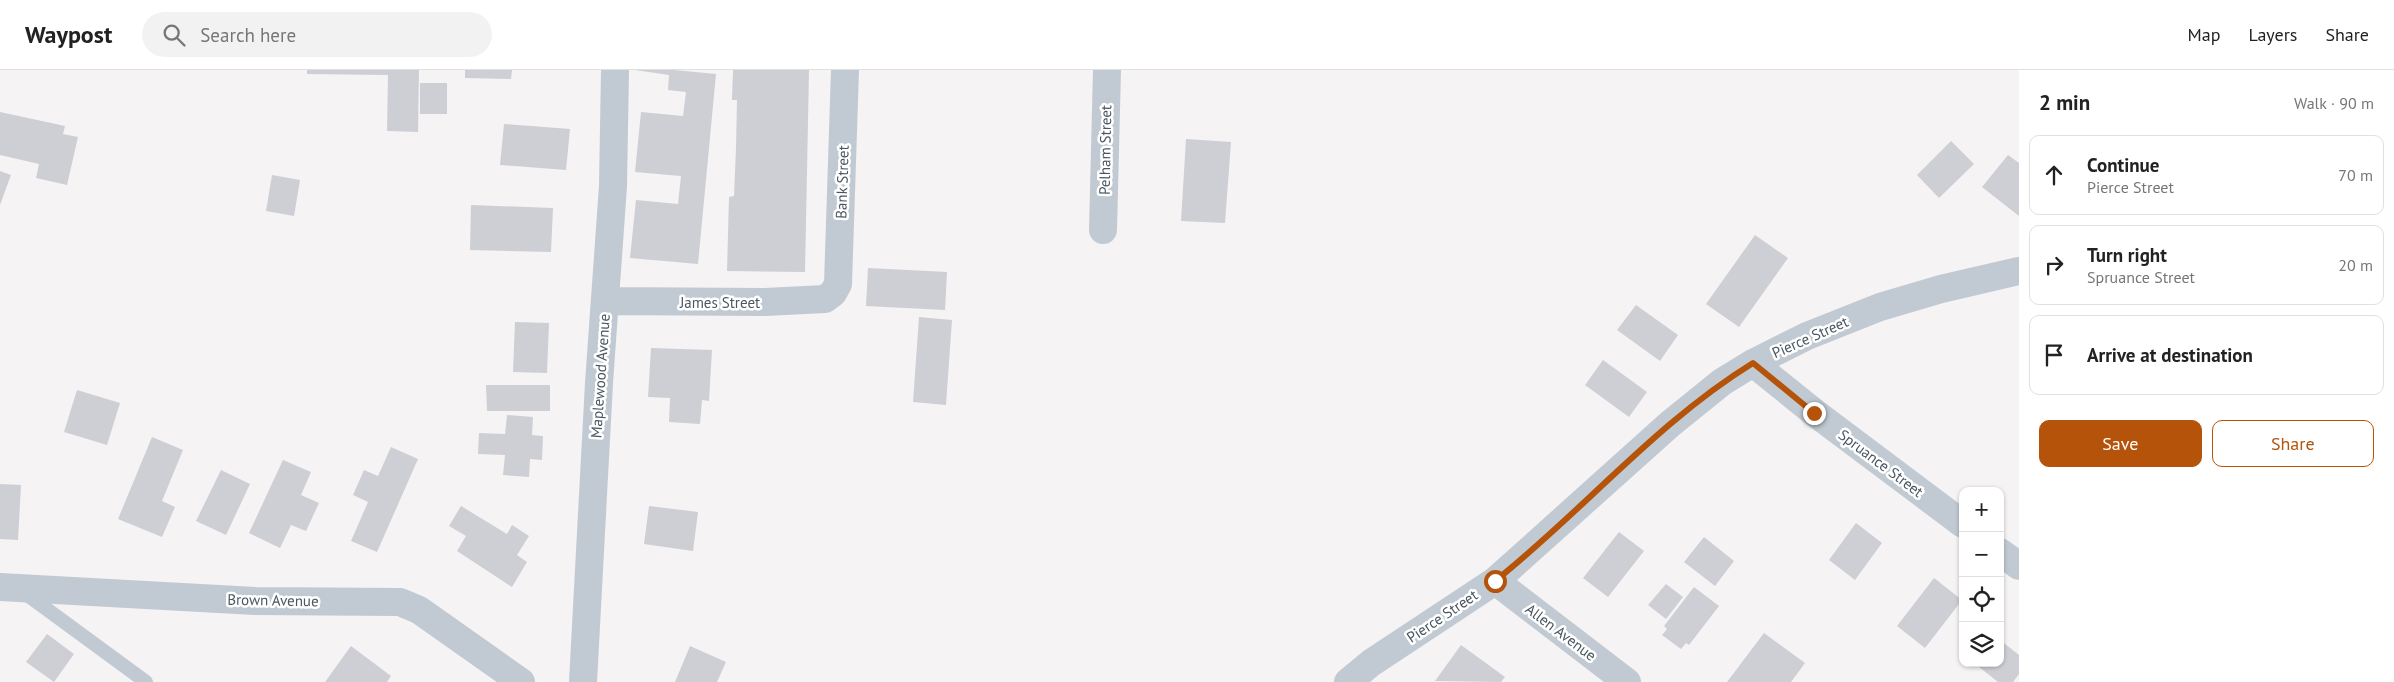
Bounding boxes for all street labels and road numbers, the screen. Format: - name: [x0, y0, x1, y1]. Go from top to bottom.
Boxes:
- street label: Pelham Street: [1095, 105, 1115, 195]
- street label: Bank Street: [831, 145, 853, 219]
- street label: James Street: [679, 293, 760, 312]
- street label: Pierce Street: [1769, 312, 1851, 362]
- street label: Maplewood Avenue: [586, 313, 614, 439]
- street label: Spruance Street: [1835, 425, 1927, 501]
- street label: Pierce Street: [1403, 585, 1481, 647]
- street label: Brown Avenue: [227, 590, 319, 610]
- street label: Allen Avenue: [1522, 599, 1600, 665]

